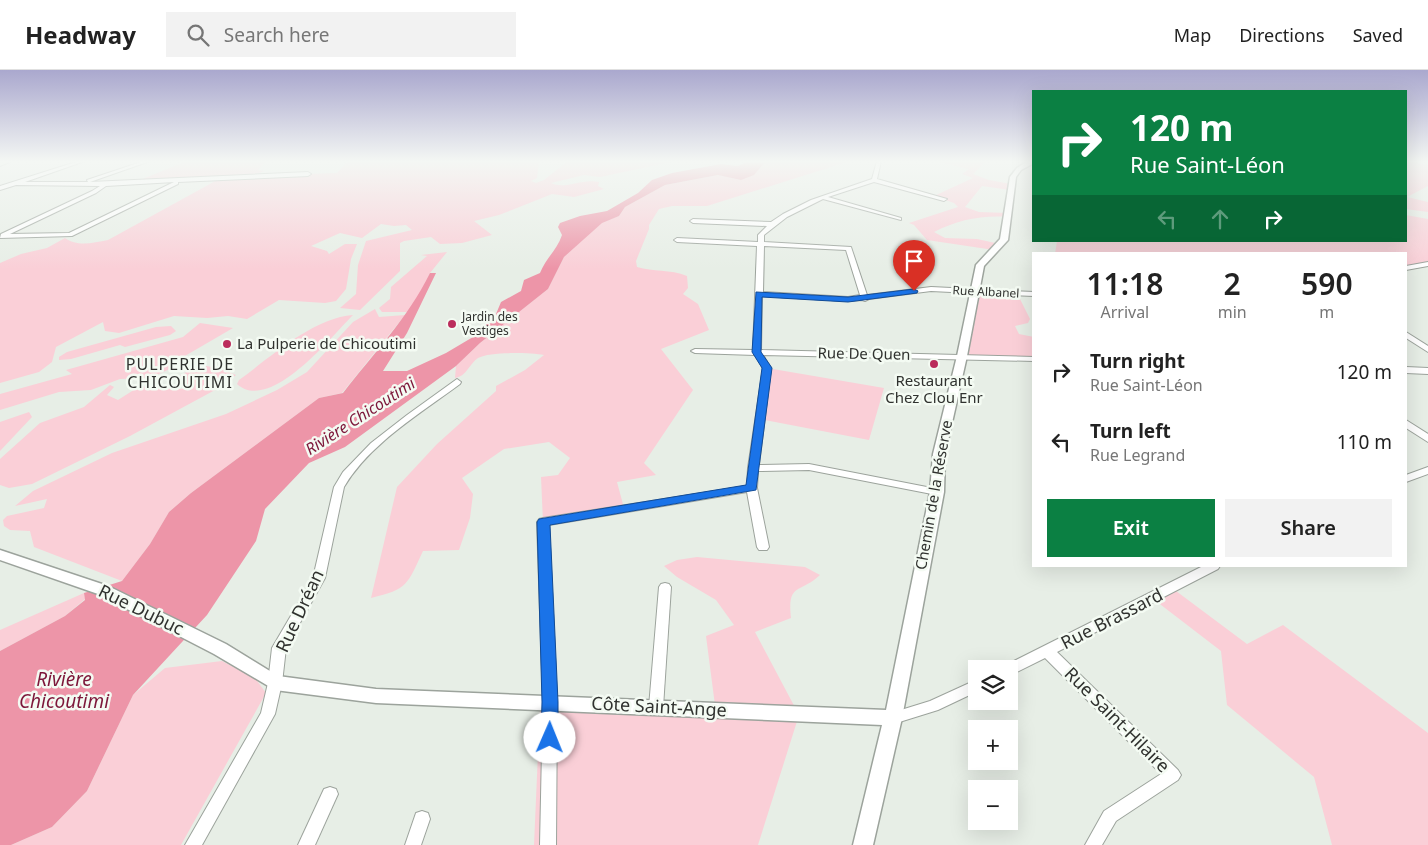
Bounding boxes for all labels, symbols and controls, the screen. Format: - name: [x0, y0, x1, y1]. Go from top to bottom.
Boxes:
- search box: [166, 12, 516, 57]
- text: Headway: [25, 18, 136, 51]
- icon: search: [184, 21, 212, 49]
- text: Search here: [224, 22, 330, 48]
- text: Map: [1174, 23, 1211, 47]
- text: Directions: [1239, 23, 1325, 47]
- text: Saved: [1353, 23, 1403, 47]
- text: 120 m: [1130, 104, 1233, 151]
- icon: right: [1047, 110, 1112, 175]
- text: Rue Saint-Léon: [1130, 149, 1285, 179]
- icon: left: [1153, 205, 1181, 233]
- icon: ahead: [1206, 205, 1234, 233]
- icon: right: [1259, 205, 1287, 233]
- pin: [893, 240, 935, 291]
- icon: arrive: [900, 247, 928, 275]
- text: 11:18: [1086, 263, 1163, 304]
- text: 2: [1224, 263, 1241, 304]
- text: 590: [1301, 263, 1353, 304]
- street label: Rue Albanel: [952, 281, 1020, 302]
- text: Arrival: [1100, 301, 1149, 323]
- text: min: [1218, 301, 1247, 323]
- text: m: [1319, 301, 1334, 323]
- place label: Jardin des Vestiges: [461, 308, 518, 339]
- marker: Jardin des Vestiges: [446, 318, 458, 330]
- place label: La Pulperie de Chicoutimi: [237, 333, 416, 353]
- marker: La Pulperie de Chicoutimi: [221, 338, 233, 350]
- street label: Rue De Quen: [817, 342, 911, 364]
- text: Turn right: [1090, 348, 1185, 374]
- district label: PULPERIE DE CHICOUTIMI: [126, 353, 234, 393]
- marker: Restaurant Chez Clou Enr: [928, 358, 940, 370]
- icon: right: [1047, 358, 1075, 386]
- text: 120 m: [1337, 359, 1392, 385]
- place label: Restaurant Chez Clou Enr: [885, 370, 983, 407]
- water label: Rivière Chicoutimi: [301, 372, 420, 460]
- text: Rue Saint-Léon: [1090, 374, 1203, 396]
- street label: Chemin de la Réserve: [910, 418, 956, 571]
- text: Turn left: [1090, 418, 1171, 444]
- icon: left: [1047, 428, 1075, 456]
- text: 110 m: [1337, 429, 1392, 455]
- text: Rue Legrand: [1090, 444, 1185, 466]
- button: Exit: [1047, 499, 1215, 557]
- button: Share: [1225, 499, 1392, 557]
- street label: Rue Dréan: [269, 565, 329, 656]
- street label: Rue Dubuc: [95, 578, 188, 640]
- street label: Rue Brassard: [1056, 582, 1167, 654]
- map controls: [968, 660, 1018, 830]
- button: layers: [968, 660, 1018, 710]
- street label: Rue Saint-Hilaire: [1060, 661, 1176, 777]
- water label: Rivière Chicoutimi: [19, 666, 110, 714]
- street label: Côte Saint-Ange: [591, 690, 727, 722]
- position arrow: [523, 711, 575, 763]
- button: +: [968, 720, 1018, 770]
- button: −: [968, 780, 1018, 830]

